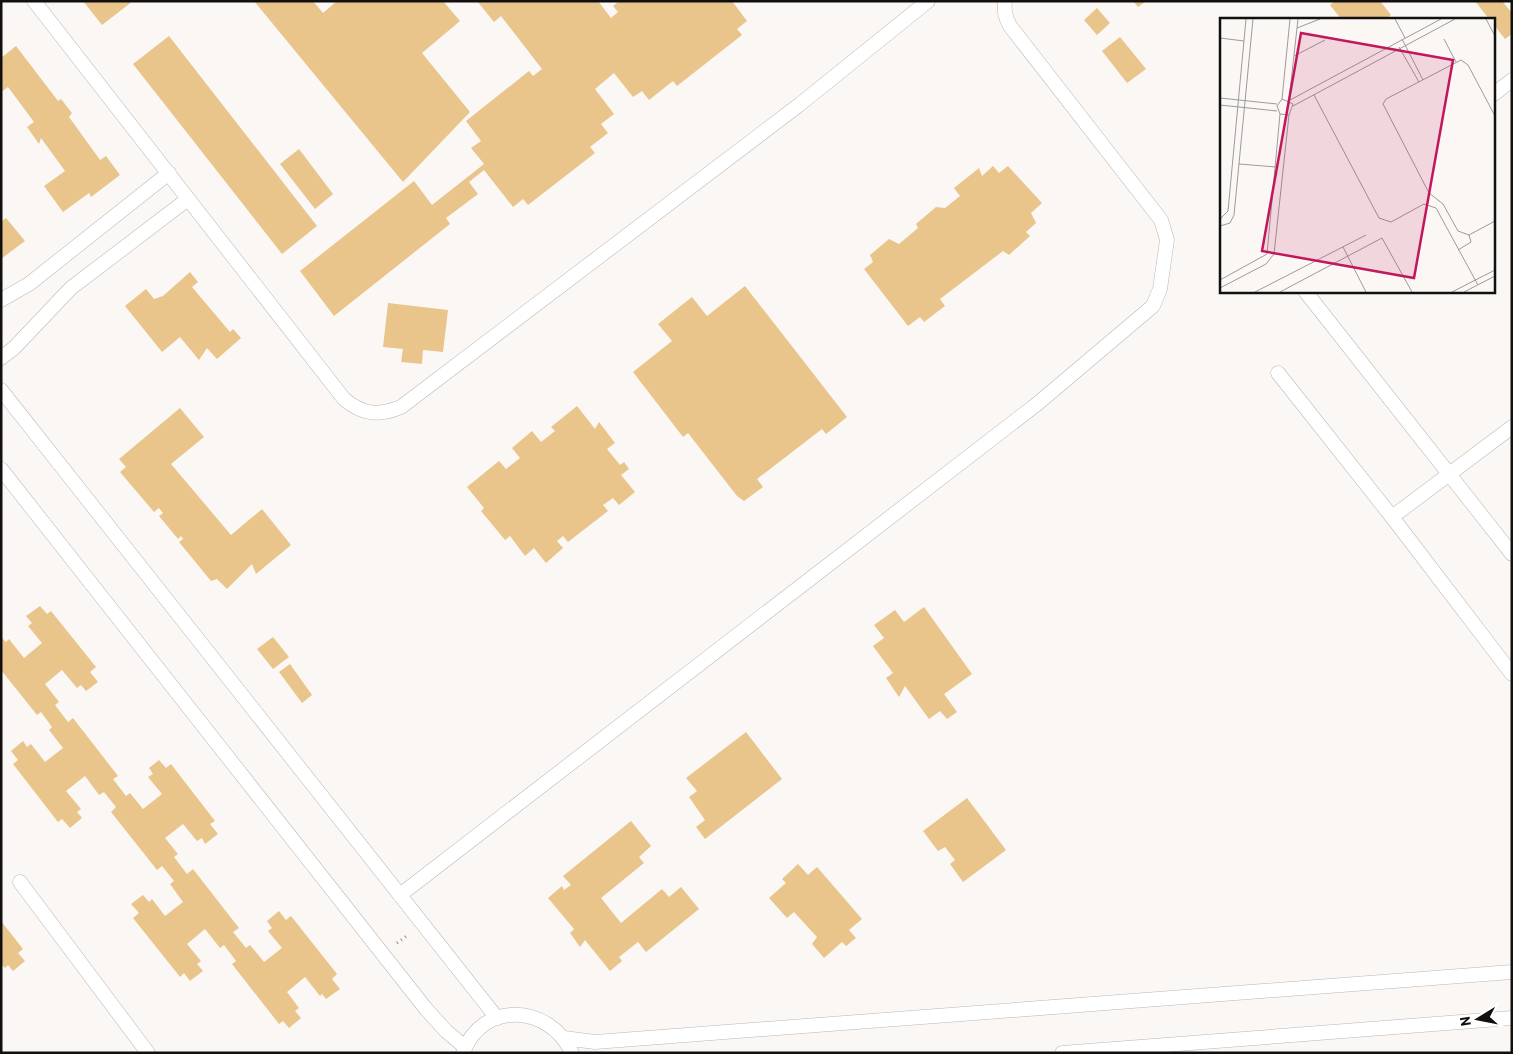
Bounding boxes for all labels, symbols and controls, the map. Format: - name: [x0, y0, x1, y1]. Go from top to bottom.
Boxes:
- inset map: [1220, 18, 1496, 292]
- north arrow: [1453, 994, 1503, 1044]
- text: N: [1456, 1015, 1474, 1027]

